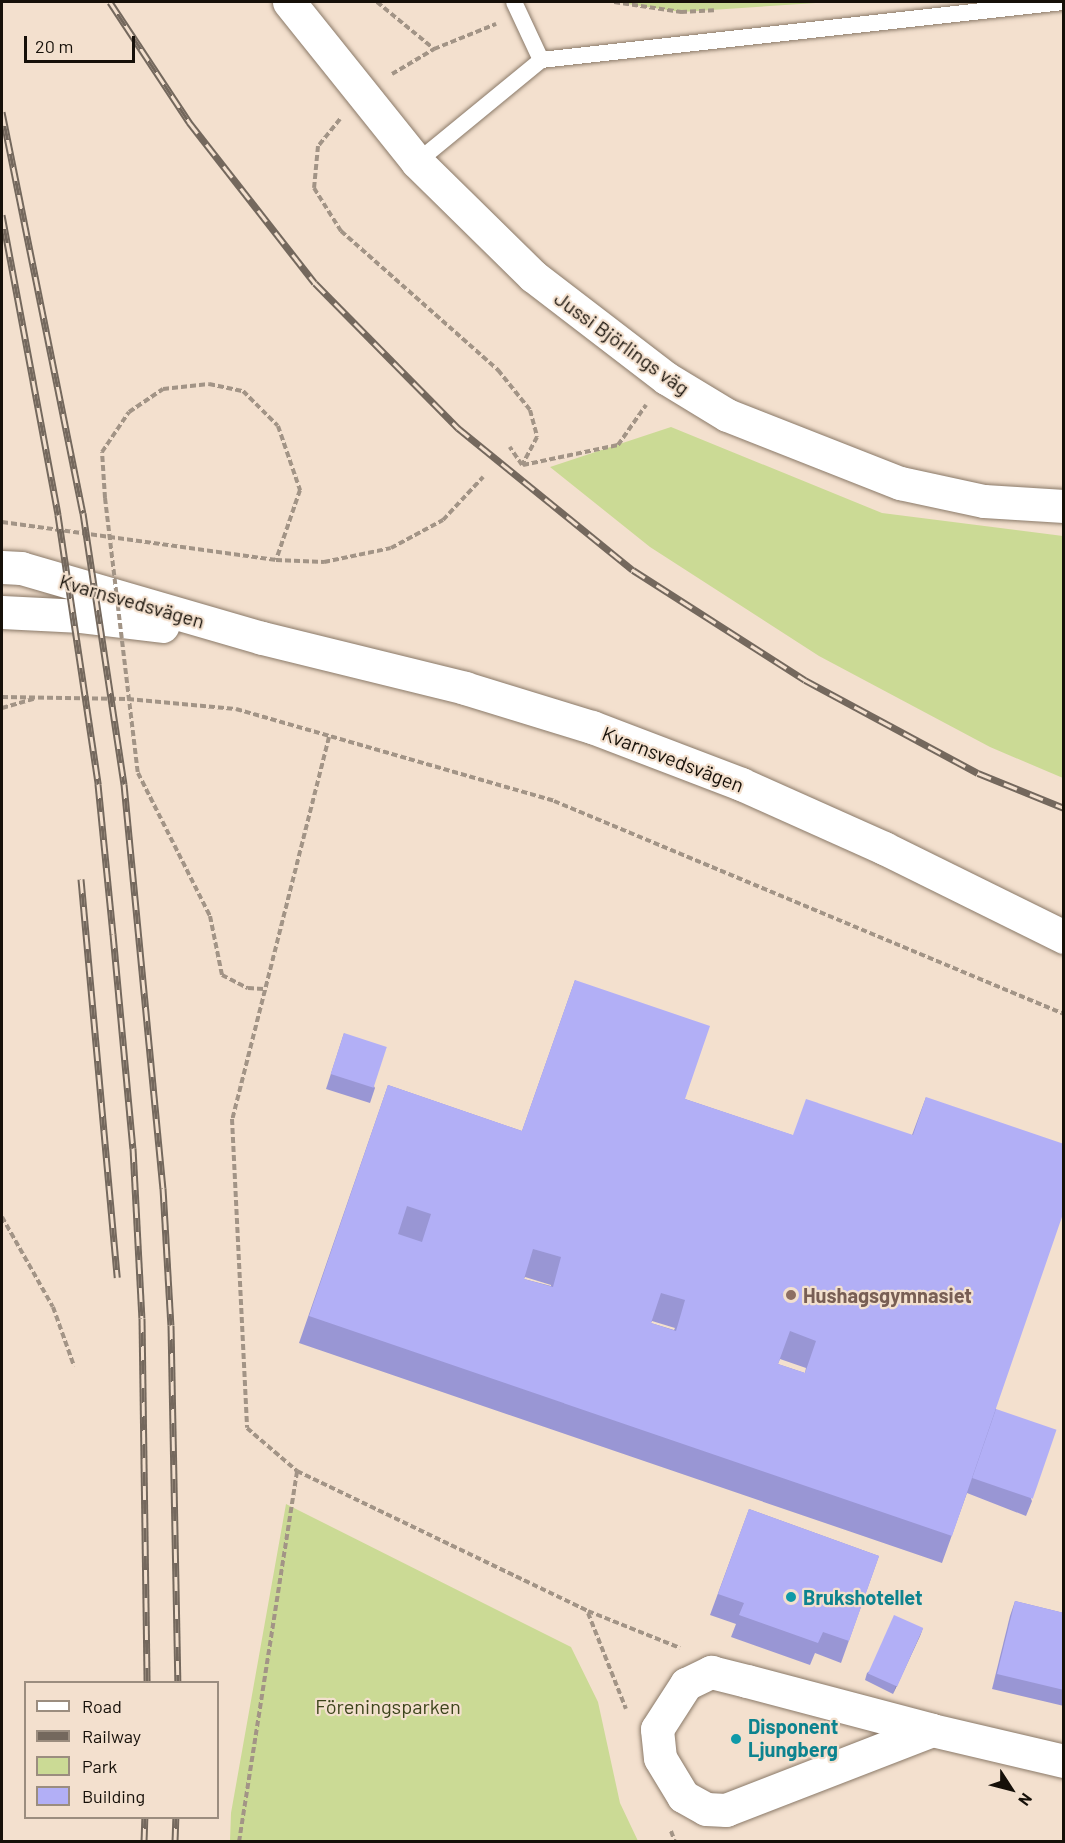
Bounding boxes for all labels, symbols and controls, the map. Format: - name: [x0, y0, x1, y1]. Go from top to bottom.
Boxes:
- scale bar: [27, 24, 138, 62]
- text: 20 m: [35, 35, 73, 57]
- street label: Jussi Björlings väg: [550, 286, 694, 400]
- street label: Kvarnsvedsvägen: [57, 569, 207, 633]
- street label: Kvarnsvedsvägen: [599, 721, 747, 797]
- place label: Hushagsgymnasiet: [803, 1283, 972, 1307]
- marker: Hushagsgymnasiet: [784, 1288, 798, 1302]
- place label: Brukshotellet: [803, 1585, 923, 1609]
- marker: Brukshotellet: [784, 1590, 798, 1604]
- legend: [24, 1681, 219, 1819]
- park label: Föreningsparken: [315, 1694, 461, 1718]
- text: Road: [82, 1695, 122, 1717]
- place label: Disponent Ljungberg: [748, 1715, 838, 1762]
- text: Railway: [82, 1725, 141, 1747]
- marker: Disponent Ljungberg: [729, 1732, 743, 1746]
- text: Park: [82, 1755, 117, 1777]
- north arrow: [981, 1759, 1041, 1819]
- text: Building: [82, 1785, 145, 1807]
- text: N: [1015, 1790, 1037, 1810]

